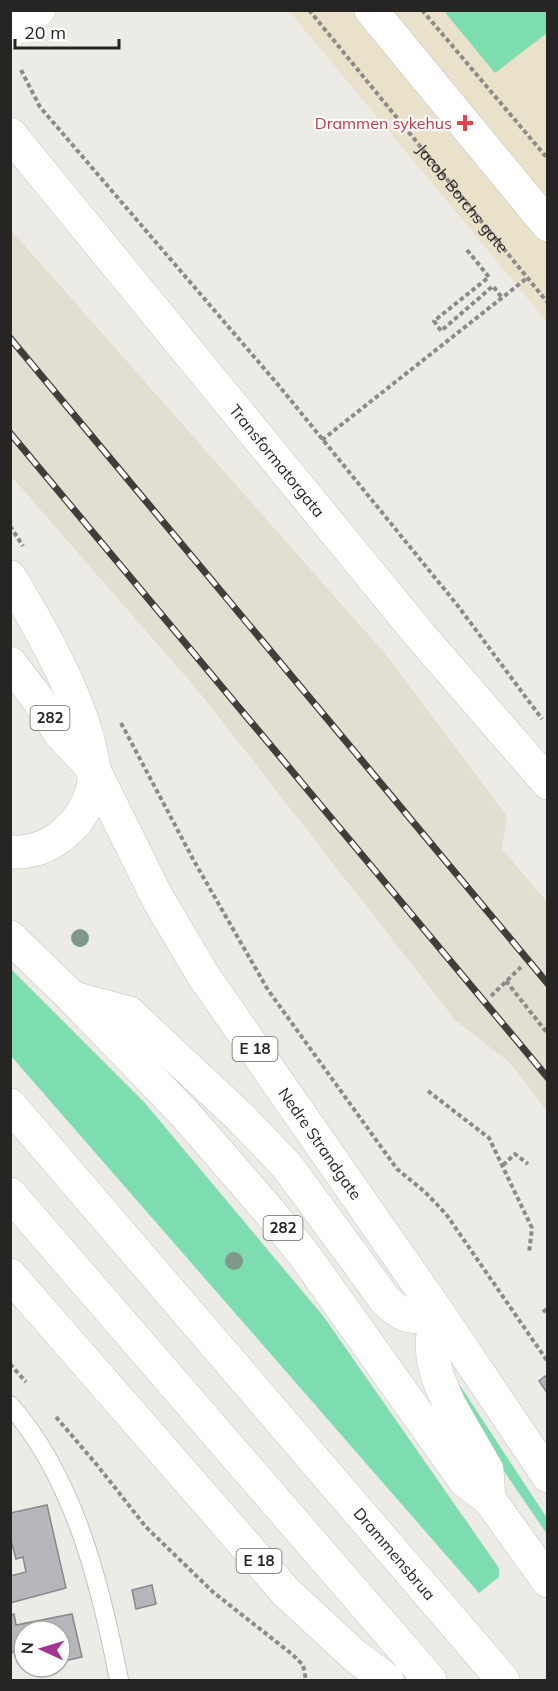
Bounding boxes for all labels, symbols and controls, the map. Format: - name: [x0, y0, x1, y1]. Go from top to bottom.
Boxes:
- scale bar: [15, 12, 118, 50]
- text: 20 m: [24, 21, 66, 44]
- place label: Drammen sykehus: [315, 113, 452, 133]
- marker: Drammen sykehus: [456, 114, 474, 132]
- street label: Jacob Borchs gate: [412, 140, 513, 257]
- street label: Transformatorgata: [225, 400, 329, 521]
- road number: 282: [31, 706, 70, 730]
- road number: E 18: [232, 1037, 278, 1061]
- street label: Nedre Strandgate: [274, 1084, 366, 1204]
- road number: 282: [264, 1216, 302, 1240]
- street label: Drammensbrua: [349, 1503, 440, 1604]
- road number: E 18: [236, 1549, 282, 1573]
- north arrow: [12, 1619, 72, 1679]
- text: N: [17, 1641, 37, 1655]

